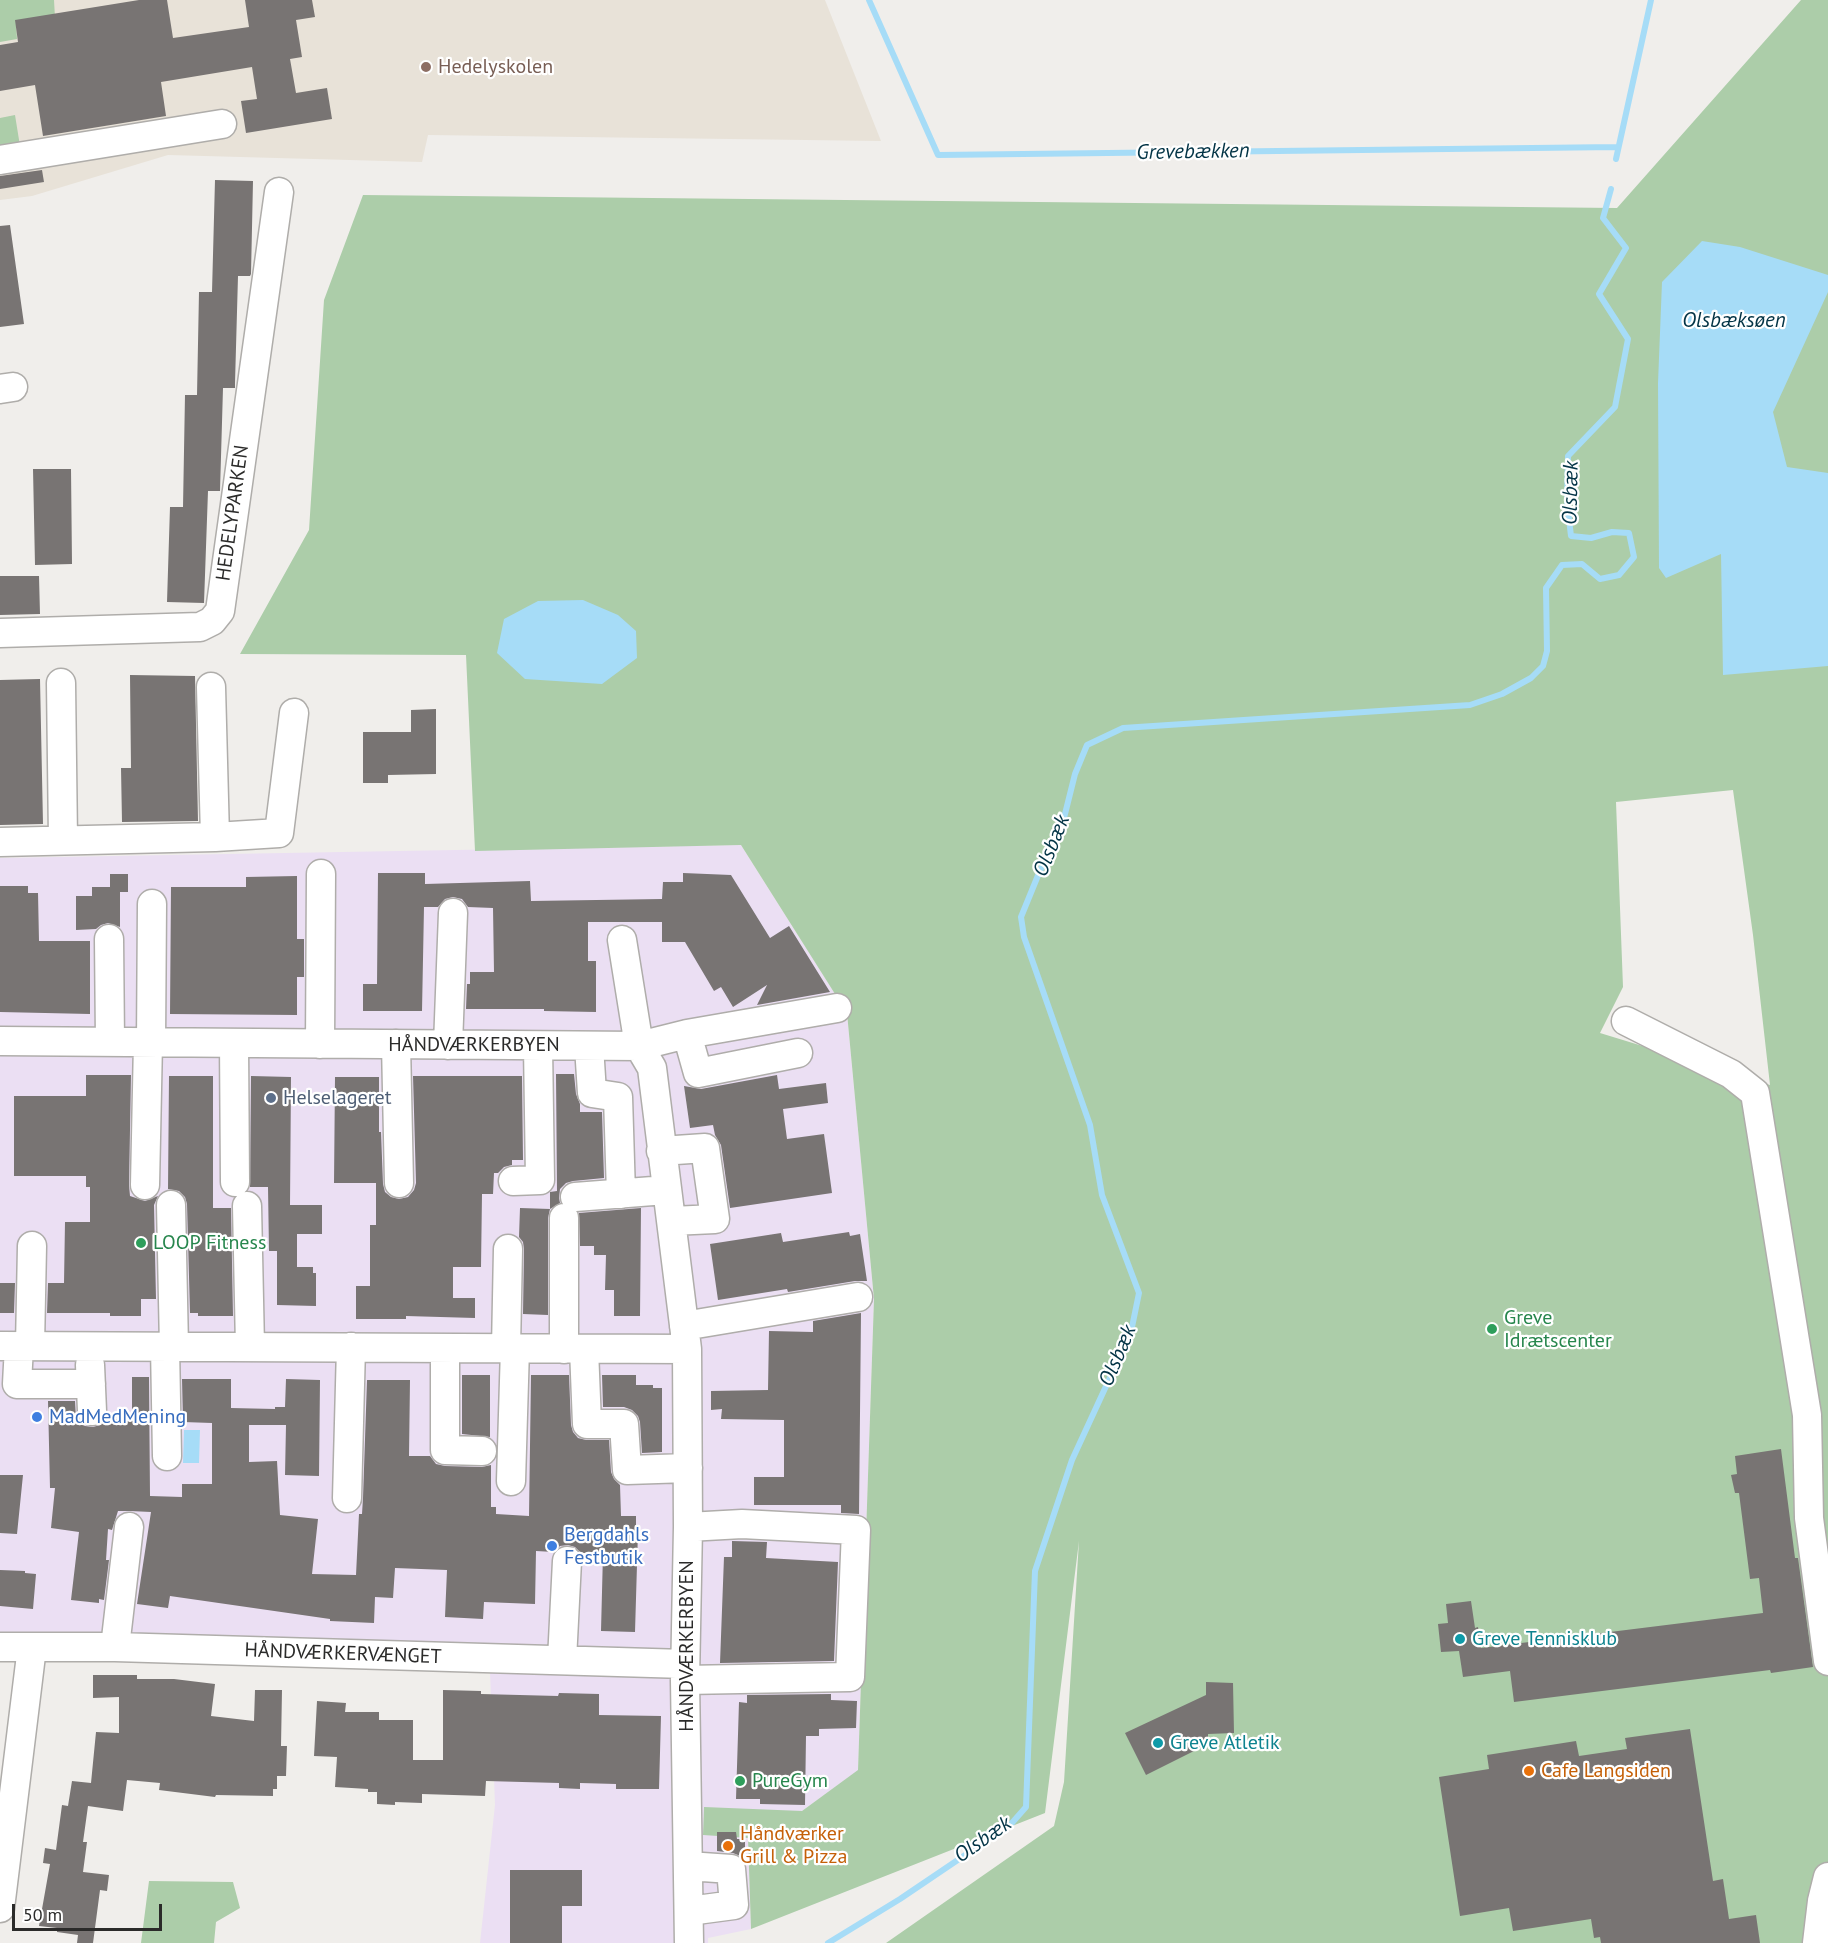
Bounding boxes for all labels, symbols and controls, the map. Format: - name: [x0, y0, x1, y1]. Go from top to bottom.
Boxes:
- place label: Hedelyskolen: [438, 55, 553, 79]
- marker: Hedelyskolen: [419, 60, 433, 74]
- water label: Grevebækken: [1136, 138, 1250, 166]
- water label: Olsbæksøen: [1682, 308, 1786, 334]
- street label: HEDELYPARKEN: [212, 443, 254, 583]
- water label: Olsbæk: [1558, 461, 1584, 525]
- water label: Olsbæk: [1028, 812, 1076, 880]
- street label: HÅNDVÆRKERBYEN: [388, 1033, 560, 1057]
- place label: Helselageret: [283, 1086, 391, 1110]
- marker: Helselageret: [264, 1091, 278, 1105]
- place label: LOOP Fitness: [153, 1231, 266, 1255]
- marker: LOOP Fitness: [134, 1236, 148, 1250]
- place label: Greve Idrætscenter: [1504, 1306, 1612, 1353]
- water label: Olsbæk: [1094, 1322, 1142, 1390]
- marker: Greve Idrætscenter: [1485, 1322, 1499, 1336]
- place label: MadMedMening: [49, 1405, 186, 1429]
- marker: MadMedMening: [30, 1410, 44, 1424]
- place label: Bergdahls Festbutik: [564, 1523, 649, 1570]
- marker: Bergdahls Festbutik: [545, 1539, 559, 1553]
- street label: HÅNDVÆRKERBYEN: [675, 1560, 699, 1732]
- place label: Greve Tennisklub: [1472, 1627, 1617, 1651]
- marker: Greve Tennisklub: [1453, 1632, 1467, 1646]
- street label: HÅNDVÆRKERVÆNGET: [244, 1639, 442, 1669]
- place label: Greve Atletik: [1170, 1731, 1280, 1755]
- marker: Greve Atletik: [1151, 1736, 1165, 1750]
- place label: Cafe Langsiden: [1541, 1759, 1671, 1783]
- marker: Cafe Langsiden: [1522, 1764, 1536, 1778]
- place label: PureGym: [752, 1769, 828, 1793]
- marker: PureGym: [733, 1774, 747, 1788]
- water label: Olsbæk: [950, 1811, 1016, 1869]
- place label: Håndværker Grill & Pizza: [740, 1822, 847, 1869]
- marker: Håndværker Grill & Pizza: [721, 1839, 735, 1853]
- scale bar: [15, 1892, 165, 1930]
- text: 50 m: [23, 1903, 62, 1926]

